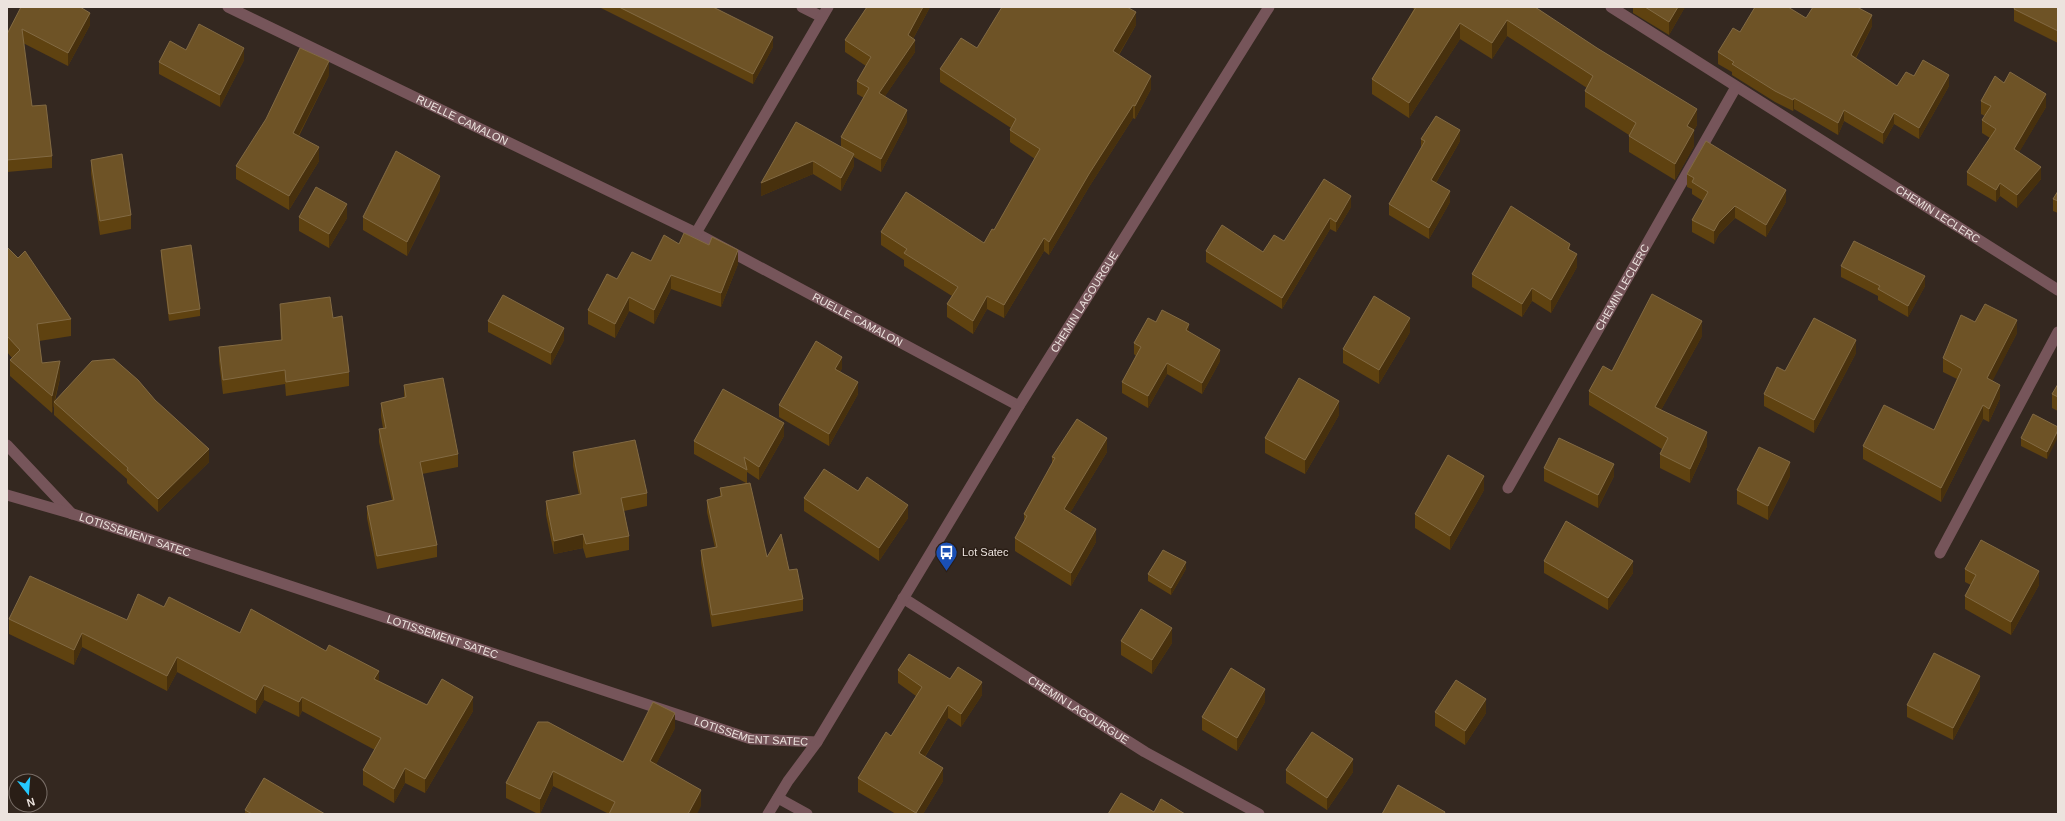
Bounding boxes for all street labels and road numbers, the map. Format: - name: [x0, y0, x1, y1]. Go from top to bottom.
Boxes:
- street label: RUELLE CAMALON: [414, 93, 510, 147]
- street label: CHEMIN LECLERC: [1894, 183, 1982, 245]
- street label: CHEMIN LECLERC: [1593, 242, 1651, 332]
- street label: CHEMIN LAGOURGUE: [1048, 249, 1120, 355]
- street label: RUELLE CAMALON: [811, 291, 905, 349]
- street label: LOTISSEMENT SATEC: [78, 511, 192, 559]
- street label: LOTISSEMENT SATEC: [385, 613, 500, 661]
- street label: CHEMIN LAGOURGUE: [1026, 673, 1131, 746]
- street label: LOTISSEMENT SATEC: [693, 715, 808, 748]

